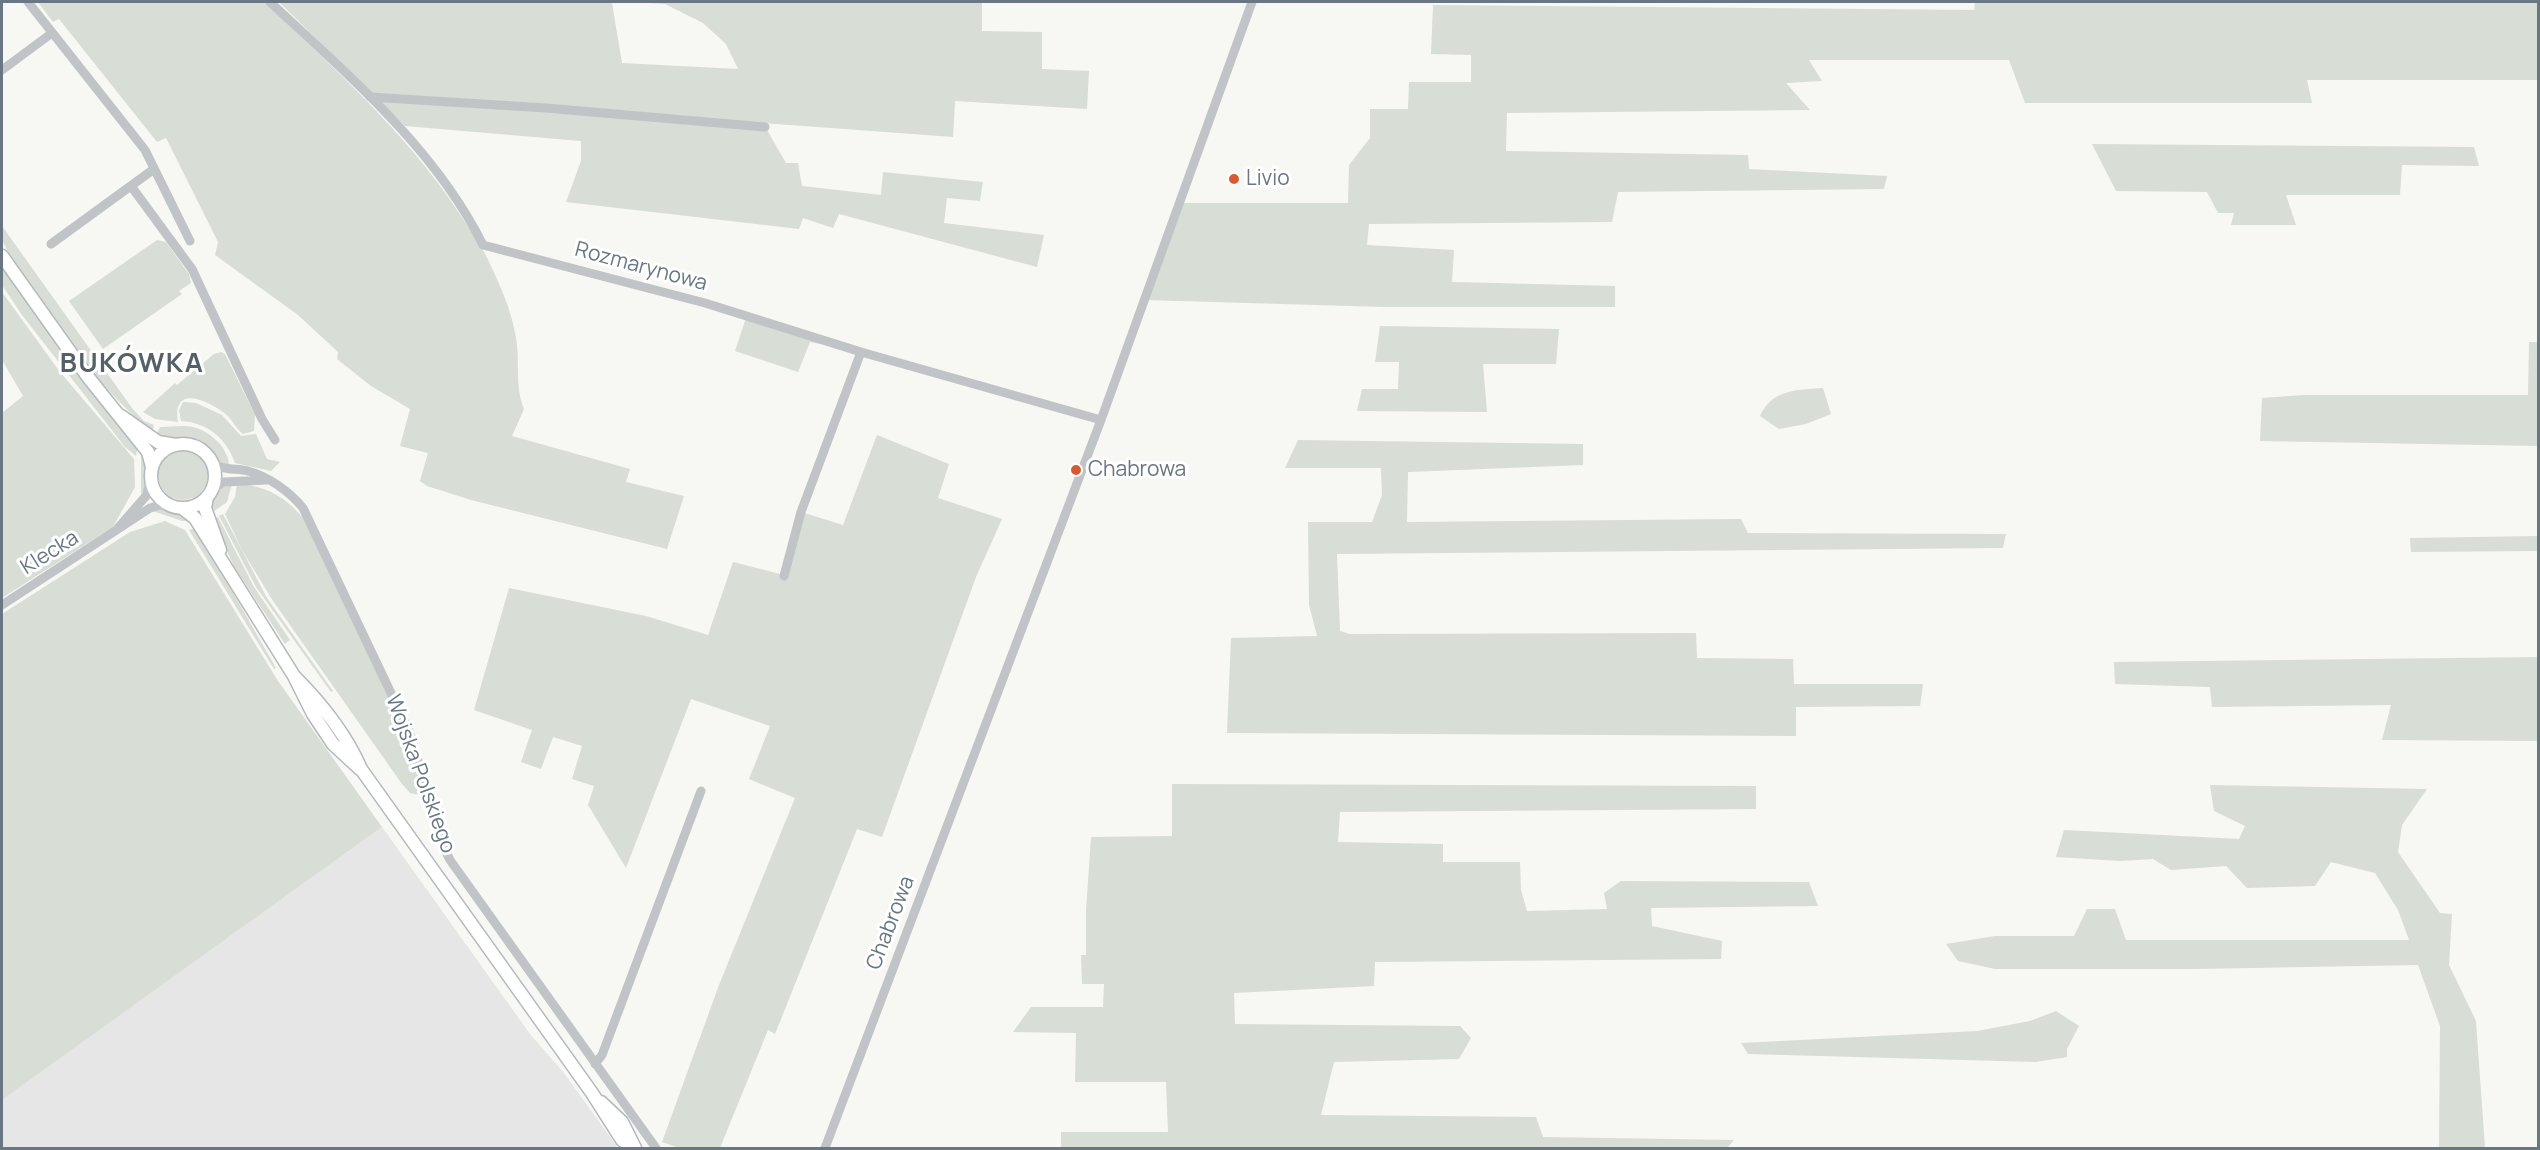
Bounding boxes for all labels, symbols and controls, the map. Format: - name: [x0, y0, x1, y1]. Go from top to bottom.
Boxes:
- place label: Livio: [1246, 166, 1290, 192]
- marker: Livio: [1227, 172, 1241, 186]
- street label: Rozmarynowa: [572, 237, 710, 297]
- district label: BUKÓWKA: [60, 348, 204, 380]
- place label: Chabrowa: [1088, 457, 1186, 483]
- marker: Chabrowa: [1069, 463, 1083, 477]
- street label: Klecka: [16, 526, 84, 580]
- street label: Wojska Polskiego: [380, 691, 460, 857]
- street label: Chabrowa: [862, 873, 920, 973]

